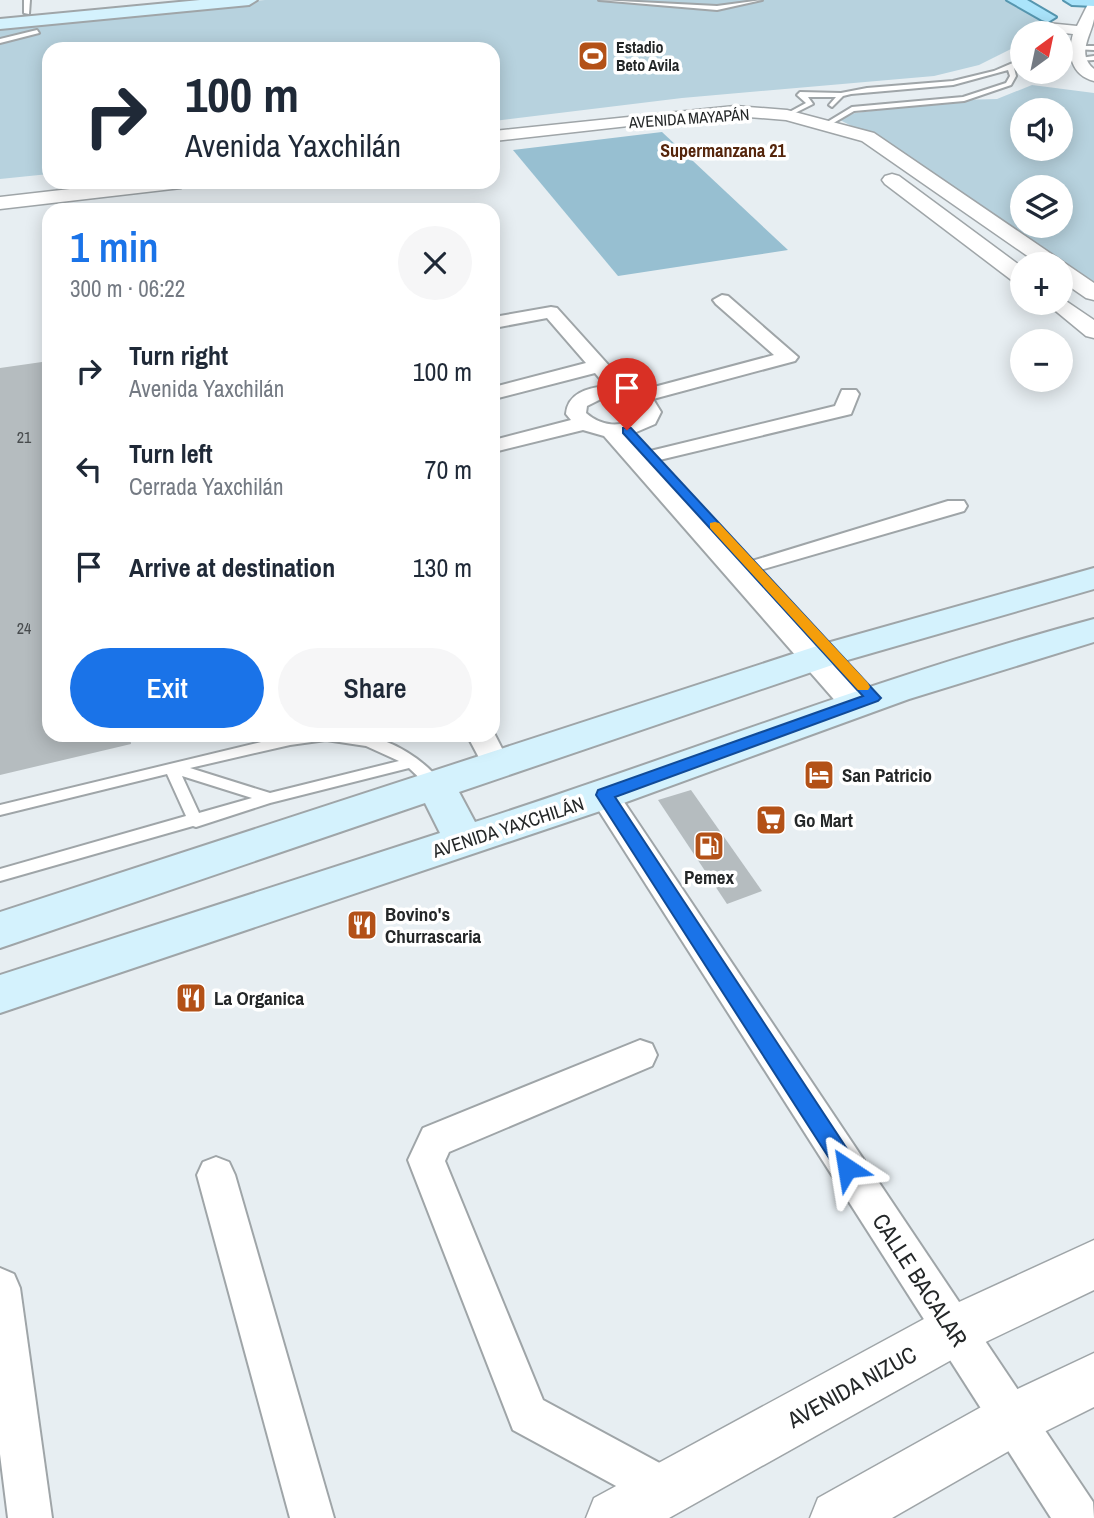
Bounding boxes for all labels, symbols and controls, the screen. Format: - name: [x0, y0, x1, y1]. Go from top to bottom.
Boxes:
- north arrow: [1010, 21, 1073, 84]
- map controls: [1010, 21, 1073, 392]
- place label: Estadio Beto Avila: [616, 36, 680, 76]
- sports icon: Estadio Beto Avila: [576, 39, 610, 73]
- text: 100 m: [185, 61, 299, 127]
- icon: right: [70, 70, 161, 161]
- button: sound: [1010, 98, 1073, 161]
- street label: AVENIDA MAYAPÁN: [627, 103, 750, 133]
- text: Avenida Yaxchilán: [185, 124, 401, 167]
- district label: Supermanzana 21: [660, 138, 787, 163]
- button: layers: [1010, 175, 1073, 238]
- text: 1 min: [70, 219, 159, 275]
- button: close: [398, 226, 472, 300]
- button: +: [1010, 252, 1073, 315]
- text: 300 m · 06:22: [70, 273, 185, 304]
- button: −: [1010, 329, 1073, 392]
- text: Turn right: [129, 338, 228, 373]
- icon: right: [70, 352, 108, 390]
- text: 100 m: [413, 354, 472, 389]
- pin: [597, 358, 657, 430]
- icon: arrive: [608, 369, 646, 407]
- text: Avenida Yaxchilán: [129, 373, 284, 404]
- house number: 21: [17, 426, 32, 448]
- text: Turn left: [129, 436, 213, 471]
- icon: left: [70, 450, 108, 488]
- text: 70 m: [425, 452, 472, 487]
- text: Cerrada Yaxchilán: [129, 471, 284, 502]
- icon: arrive: [70, 548, 108, 586]
- text: Arrive at destination: [129, 550, 335, 585]
- text: 130 m: [413, 550, 472, 585]
- house number: 24: [17, 617, 31, 639]
- button: Exit: [70, 648, 264, 728]
- button: Share: [278, 648, 472, 728]
- hotel icon: San Patricio: [802, 758, 836, 792]
- place label: San Patricio: [842, 762, 932, 788]
- street label: AVENIDA YAXCHILÁN: [428, 790, 587, 864]
- supermarket icon: Go Mart: [754, 803, 788, 837]
- place label: Go Mart: [794, 807, 853, 833]
- fuel station icon: Pemex: [692, 829, 726, 863]
- place label: Pemex: [684, 864, 734, 890]
- place label: Bovino's Churrascaria: [385, 901, 481, 949]
- restaurant icon: Bovino's Churrascaria: [345, 908, 379, 942]
- restaurant icon: La Organica: [174, 981, 208, 1015]
- place label: La Organica: [214, 985, 304, 1011]
- position arrow: [810, 1131, 884, 1205]
- street label: CALLE BACALAR: [866, 1207, 975, 1353]
- street label: AVENIDA NIZUC: [781, 1338, 922, 1435]

